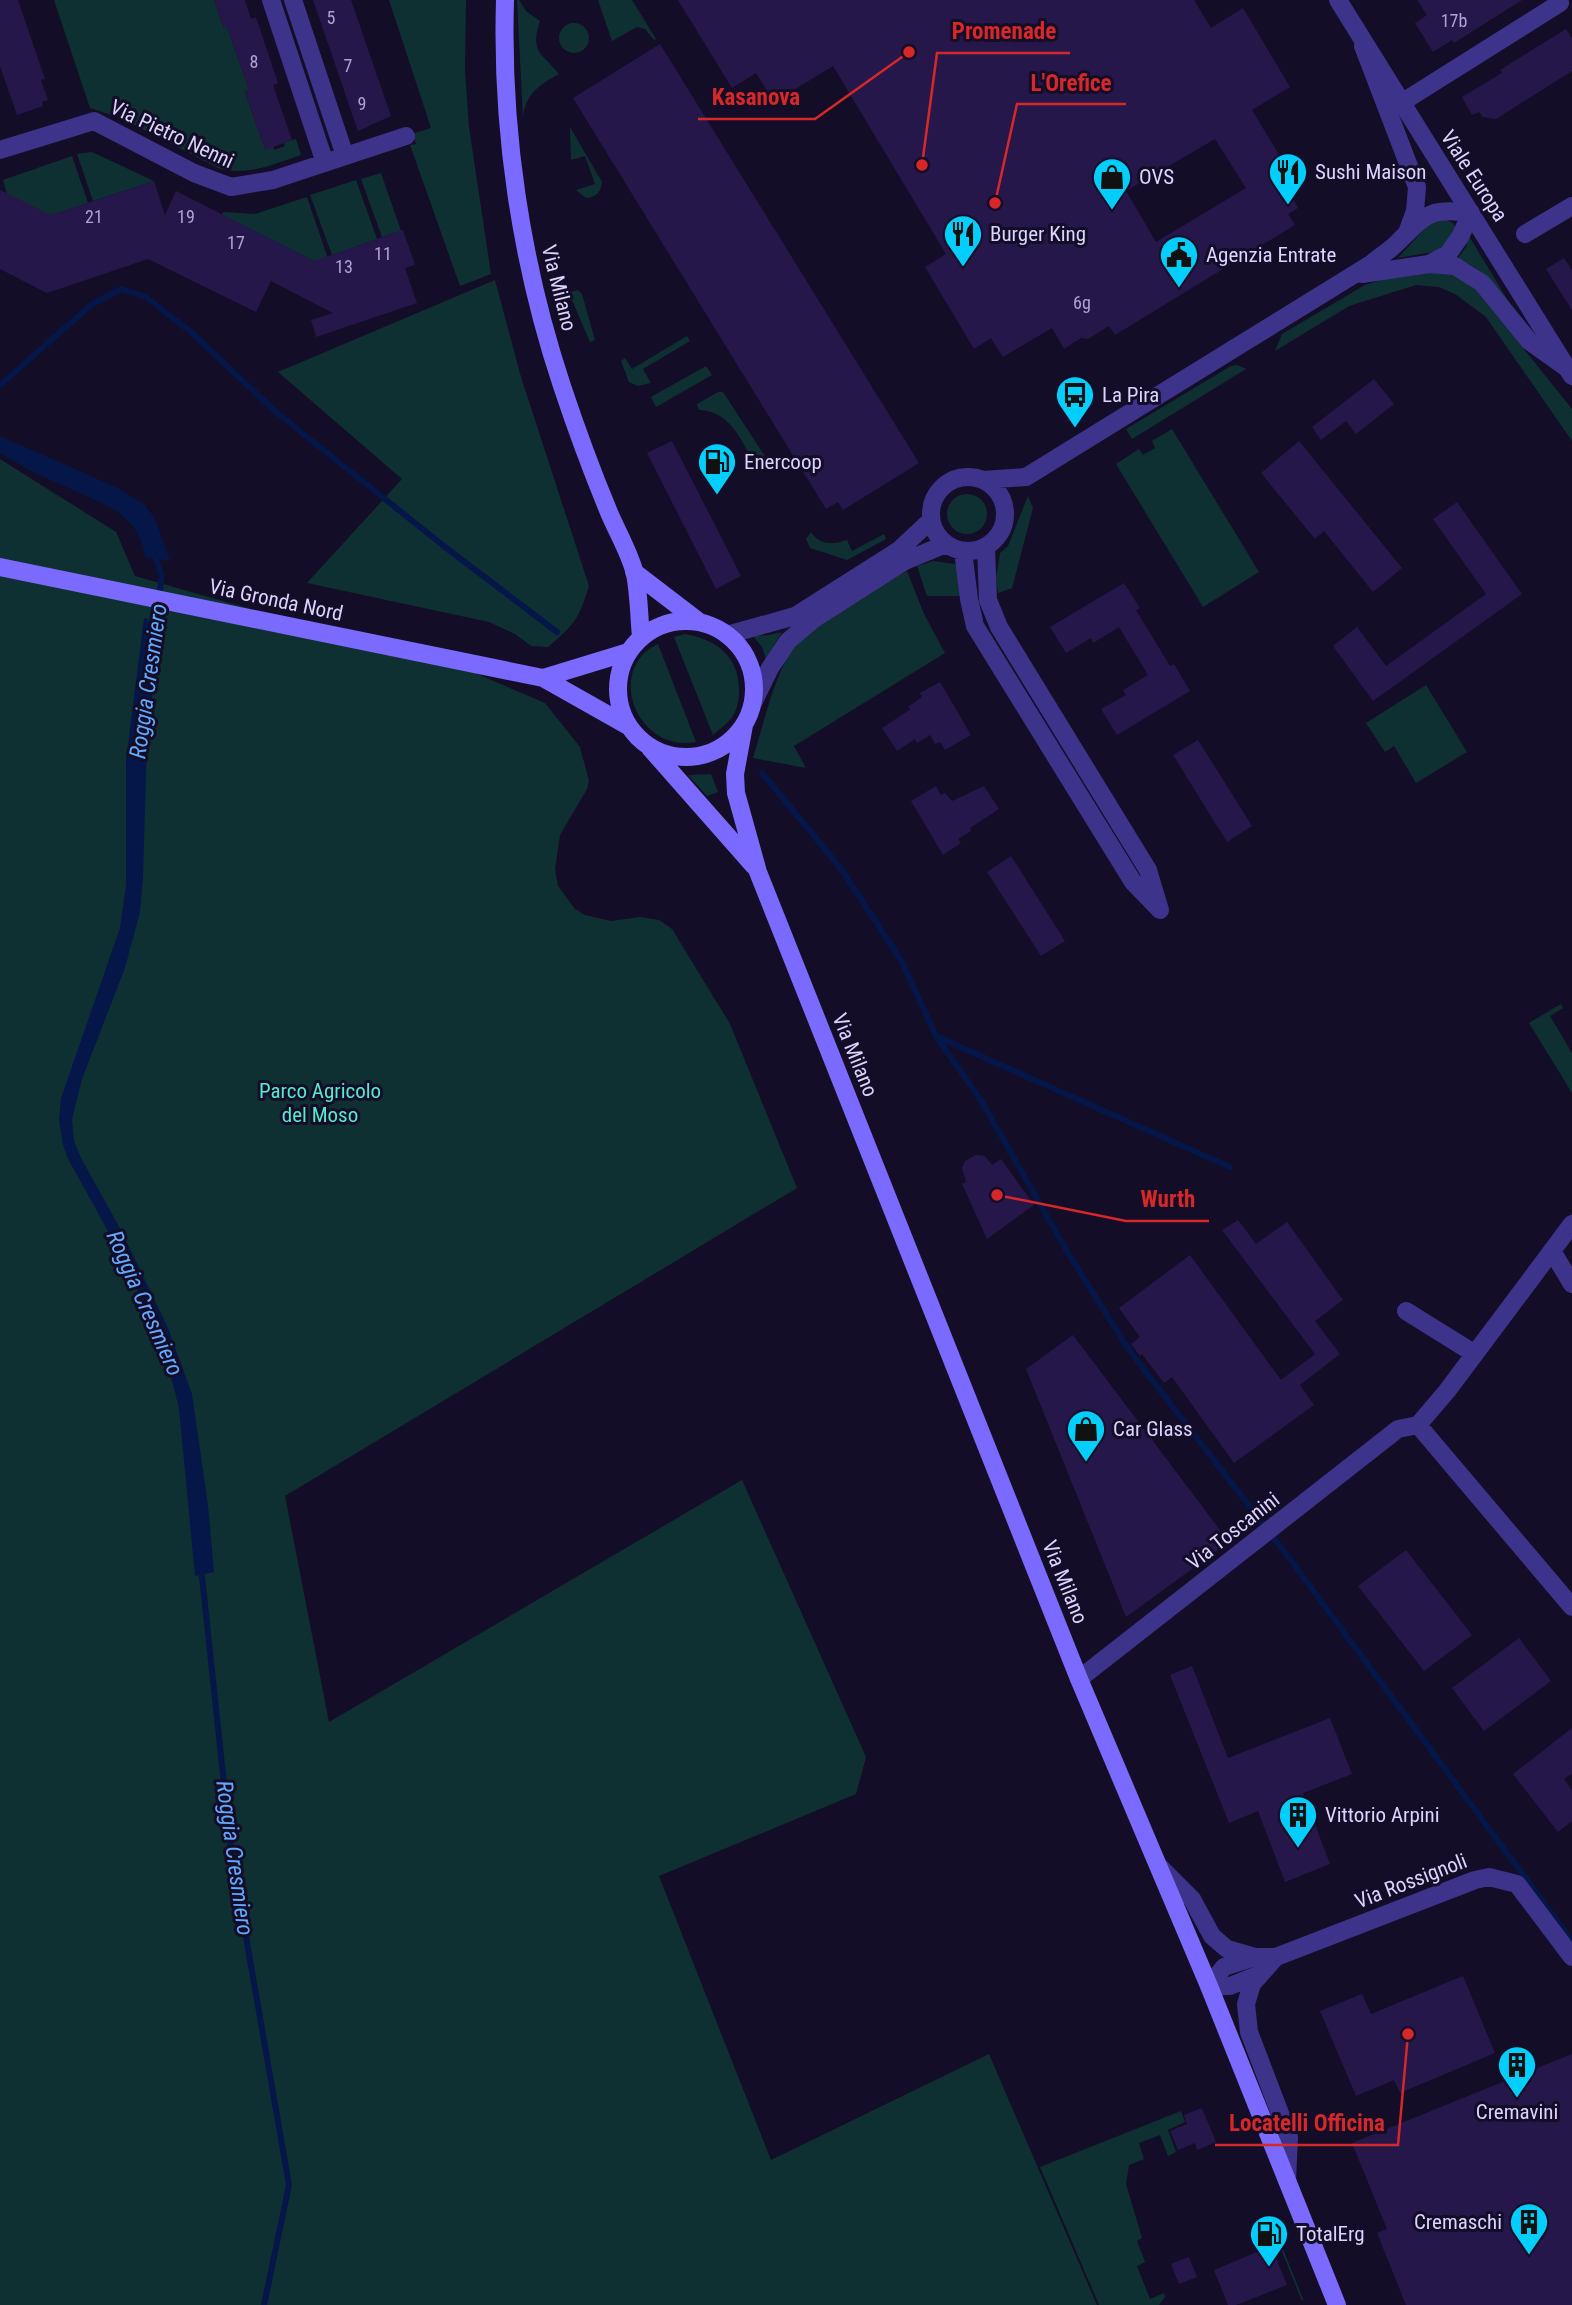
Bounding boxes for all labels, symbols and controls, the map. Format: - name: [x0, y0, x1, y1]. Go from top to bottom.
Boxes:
- house number: 5: [327, 7, 336, 28]
- callout: Promenade: [937, 9, 1070, 53]
- house number: 17b: [1441, 10, 1467, 31]
- text: Promenade: [952, 18, 1056, 45]
- house number: 8: [250, 51, 258, 72]
- house number: 7: [344, 55, 353, 76]
- callout: L'Orefice: [1017, 60, 1126, 104]
- text: L'Orefice: [1030, 70, 1112, 97]
- callout: Kasanova: [698, 75, 815, 119]
- text: Kasanova: [712, 84, 800, 111]
- house number: 9: [358, 93, 366, 114]
- street label: Via Pietro Nenni: [106, 95, 238, 173]
- street label: Viale Europa: [1436, 126, 1512, 226]
- restaurant icon: Sushi Maison: [1267, 151, 1309, 206]
- shop icon: OVS: [1091, 156, 1133, 211]
- place label: Sushi Maison: [1315, 160, 1426, 184]
- place label: OVS: [1139, 165, 1174, 189]
- house number: 21: [85, 206, 103, 227]
- house number: 19: [177, 206, 195, 227]
- restaurant icon: Burger King: [942, 213, 984, 268]
- place label: Burger King: [990, 222, 1086, 246]
- house number: 17: [227, 232, 245, 253]
- public building icon: Agenzia Entrate: [1158, 234, 1200, 289]
- house number: 11: [374, 243, 392, 264]
- street label: Via Milano: [537, 243, 581, 333]
- place label: Agenzia Entrate: [1206, 243, 1336, 267]
- house number: 13: [335, 256, 353, 277]
- house number: 6g: [1073, 292, 1091, 313]
- bus stop icon: La Pira: [1054, 374, 1096, 429]
- place label: La Pira: [1102, 383, 1159, 407]
- fuel station icon: Enercoop: [696, 441, 738, 496]
- place label: Enercoop: [744, 450, 822, 474]
- street label: Via Gronda Nord: [207, 574, 345, 626]
- water label: Roggia Cresmiero: [124, 602, 173, 760]
- street label: Via Milano: [827, 1010, 883, 1100]
- park label: Parco Agricolo del Moso: [259, 1079, 381, 1127]
- callout: Wurth: [1126, 1177, 1209, 1221]
- text: Wurth: [1141, 1186, 1195, 1213]
- water label: Roggia Cresmiero: [100, 1226, 189, 1380]
- shop icon: Car Glass: [1065, 1408, 1107, 1463]
- place label: Car Glass: [1113, 1417, 1193, 1441]
- street label: Via Toscanini: [1182, 1487, 1284, 1575]
- street label: Via Milano: [1037, 1537, 1093, 1627]
- water label: Roggia Cresmiero: [210, 1779, 259, 1937]
- building icon: Vittorio Arpini: [1277, 1794, 1319, 1849]
- place label: Vittorio Arpini: [1325, 1803, 1440, 1827]
- street label: Via Rossignoli: [1352, 1849, 1470, 1913]
- building icon: Cremavini: [1496, 2044, 1538, 2099]
- place label: Cremavini: [1476, 2100, 1558, 2124]
- callout: Locatelli Officina: [1215, 2101, 1398, 2145]
- text: Locatelli Officina: [1229, 2110, 1385, 2137]
- building icon: Cremaschi: [1508, 2201, 1550, 2256]
- place label: Cremaschi: [1414, 2210, 1502, 2234]
- fuel station icon: TotalErg: [1248, 2213, 1290, 2268]
- place label: TotalErg: [1296, 2222, 1365, 2246]

